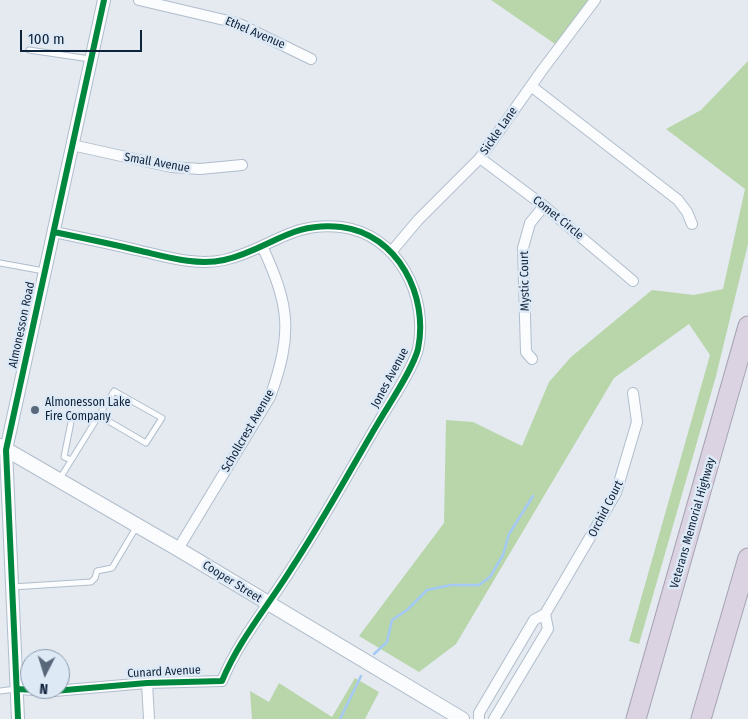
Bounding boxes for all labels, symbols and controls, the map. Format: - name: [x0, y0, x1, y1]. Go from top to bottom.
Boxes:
- street label: Ethel Avenue: [223, 14, 287, 52]
- scale bar: [22, 20, 145, 52]
- text: 100 m: [28, 30, 65, 48]
- street label: Sickle Lane: [477, 104, 521, 158]
- street label: Small Avenue: [123, 150, 191, 176]
- street label: Comet Circle: [530, 193, 586, 243]
- street label: Mystic Court: [517, 251, 533, 311]
- street label: Almonesson Road: [6, 281, 38, 369]
- street label: Jones Avenue: [368, 346, 412, 410]
- street label: Schollcrest Avenue: [219, 387, 277, 475]
- place label: Almonesson Lake Fire Company: [45, 396, 130, 424]
- marker: Almonesson Lake Fire Company: [29, 404, 41, 416]
- street label: Veterans Memorial Highway: [667, 456, 719, 590]
- street label: Orchid Court: [586, 478, 626, 540]
- street label: Cooper Street: [200, 558, 264, 606]
- north arrow: [20, 649, 70, 699]
- street label: Cunard Avenue: [127, 663, 201, 681]
- text: N: [39, 680, 49, 697]

